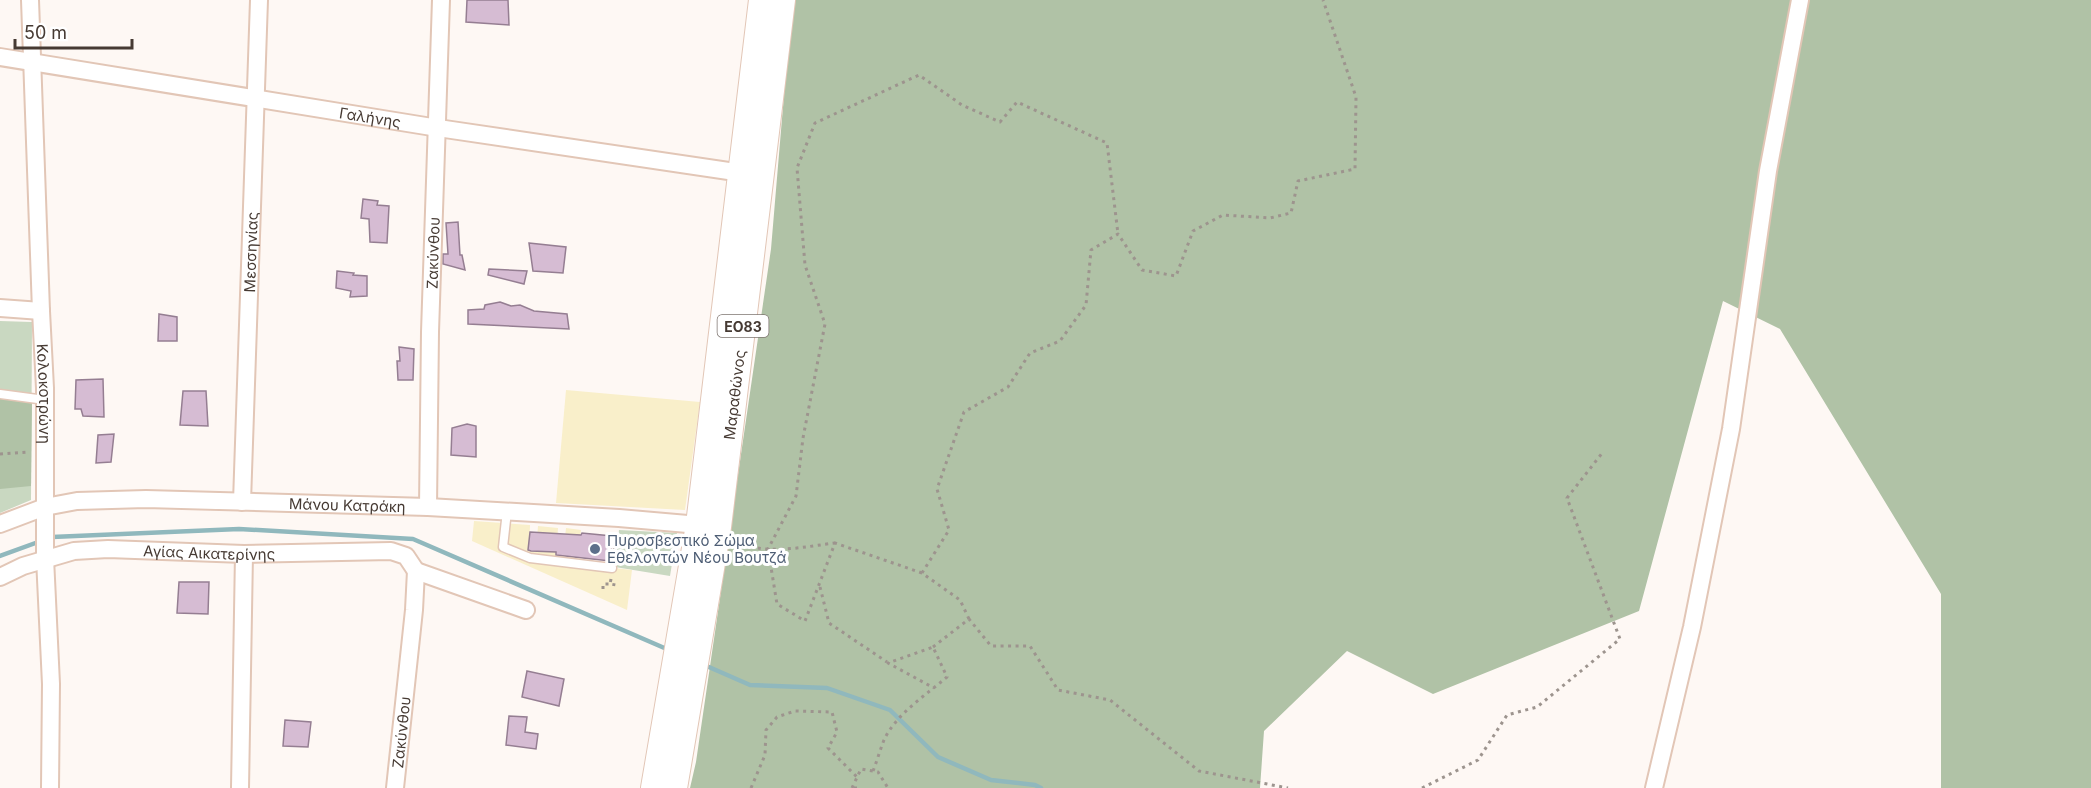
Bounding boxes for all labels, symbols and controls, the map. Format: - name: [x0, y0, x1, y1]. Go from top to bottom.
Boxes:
- scale bar: [15, 12, 132, 50]
- text: 50 m: [24, 22, 67, 43]
- street label: Γαλήνης: [338, 103, 402, 131]
- street label: Μεσσηνίας: [240, 211, 261, 293]
- street label: Ζακύνθου: [422, 217, 443, 289]
- road number: ΕΟ83: [718, 315, 768, 337]
- street label: Κολοκοτρώνη: [33, 343, 55, 444]
- street label: Μαραθώνος: [719, 349, 749, 441]
- street label: Μάνου Κατράκη: [289, 494, 406, 516]
- place label: Πυροσβεστικό Σώμα Εθελοντών Νέου Βουτζά: [607, 531, 787, 567]
- street label: Αγίας Αικατερίνης: [143, 541, 275, 564]
- marker: Πυροσβεστικό Σώμα Εθελοντών Νέου Βουτζά: [588, 542, 602, 556]
- street label: Ζακύνθου: [388, 695, 414, 769]

